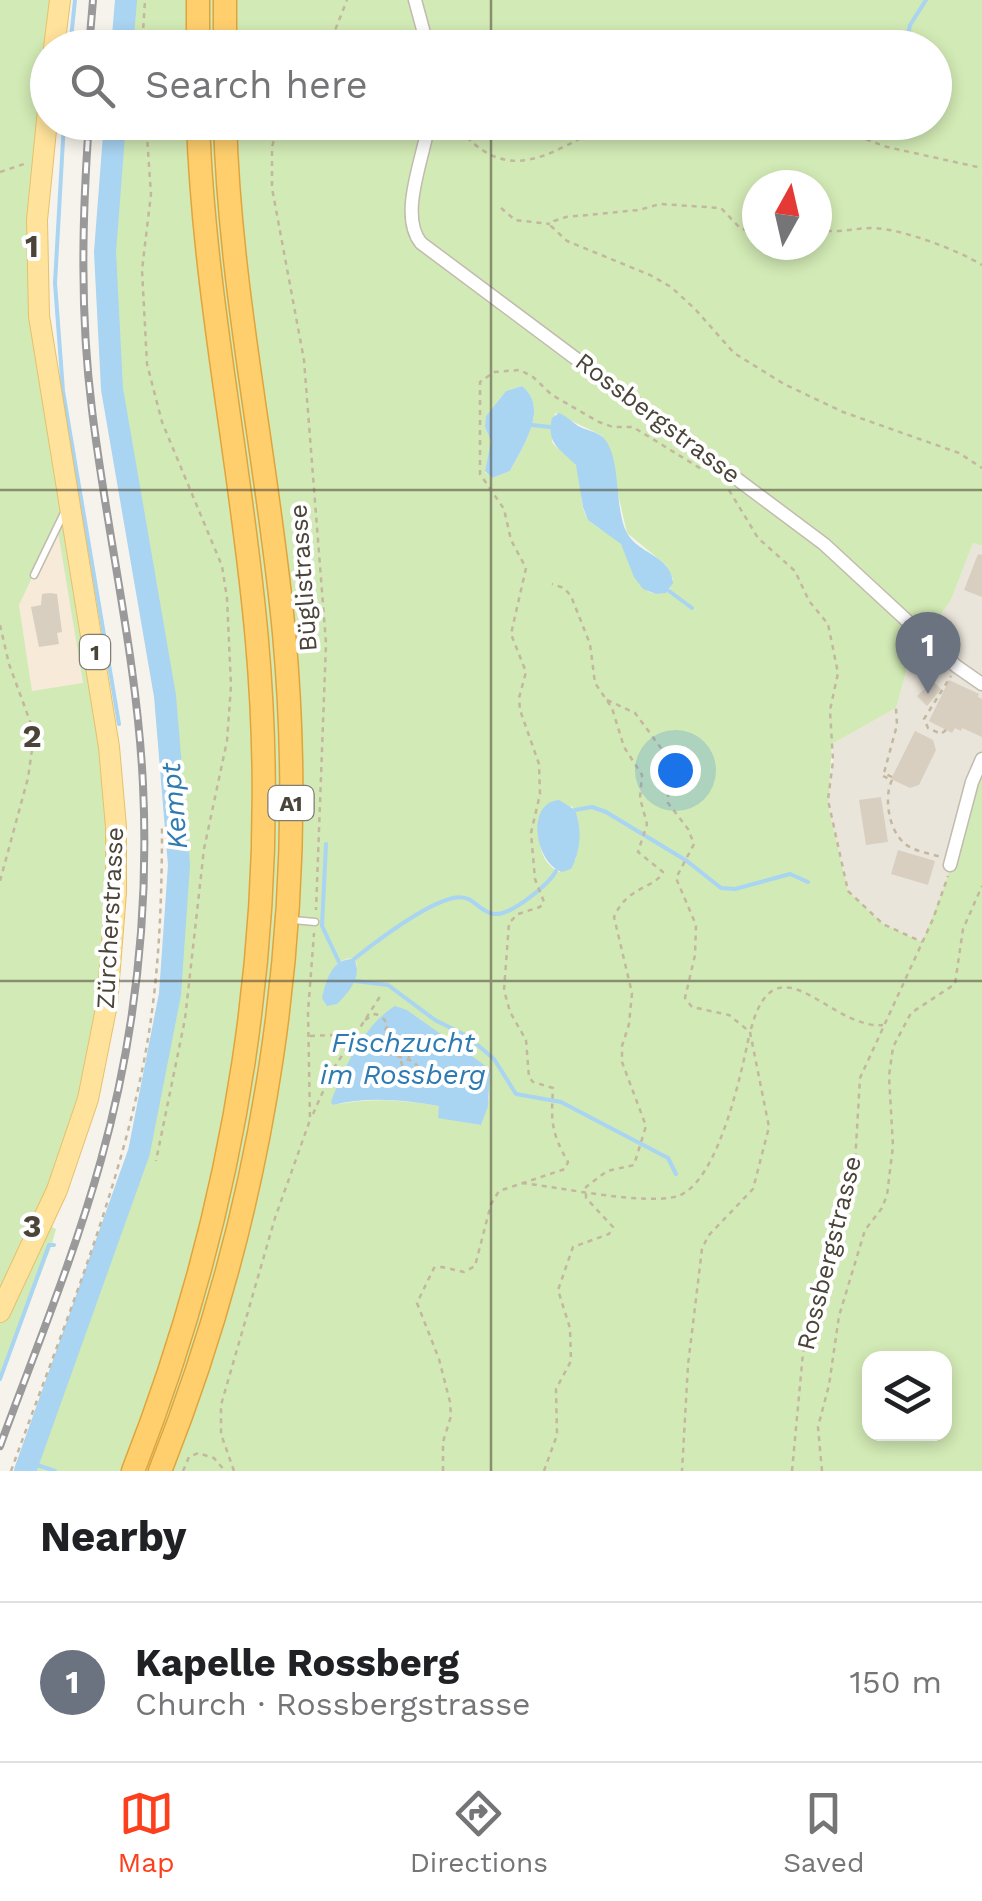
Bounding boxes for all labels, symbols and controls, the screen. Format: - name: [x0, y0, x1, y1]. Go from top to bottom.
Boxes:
- search box: [30, 30, 952, 140]
- icon: search: [65, 58, 120, 113]
- text: Search here: [145, 63, 368, 107]
- north arrow: [742, 170, 832, 260]
- text: 1: [25, 227, 39, 265]
- street label: Rossbergstrasse: [570, 347, 746, 489]
- street label: Büglistrasse: [283, 503, 323, 653]
- pin: 1: [896, 612, 960, 694]
- road number: 1: [80, 635, 110, 669]
- text: 2: [22, 717, 42, 755]
- your location: [650, 745, 701, 796]
- water label: Kempt: [154, 761, 194, 851]
- road number: A1: [268, 786, 314, 820]
- street label: Zürcherstrasse: [91, 826, 129, 1010]
- water label: Fischzucht im Rossberg: [320, 1026, 486, 1091]
- street label: Rossbergstrasse: [791, 1153, 867, 1353]
- text: 3: [23, 1207, 41, 1245]
- map controls: [862, 1351, 952, 1441]
- button: layers: [862, 1351, 952, 1441]
- text: Nearby: [40, 1512, 187, 1561]
- text: Kapelle Rossberg: [135, 1641, 459, 1685]
- text: 1: [66, 1663, 79, 1701]
- text: 150 m: [850, 1663, 942, 1701]
- text: Church · Rossbergstrasse: [135, 1685, 531, 1723]
- tab: Map: [118, 1786, 175, 1879]
- tab: Directions: [410, 1786, 548, 1879]
- tab: Saved: [783, 1786, 864, 1879]

